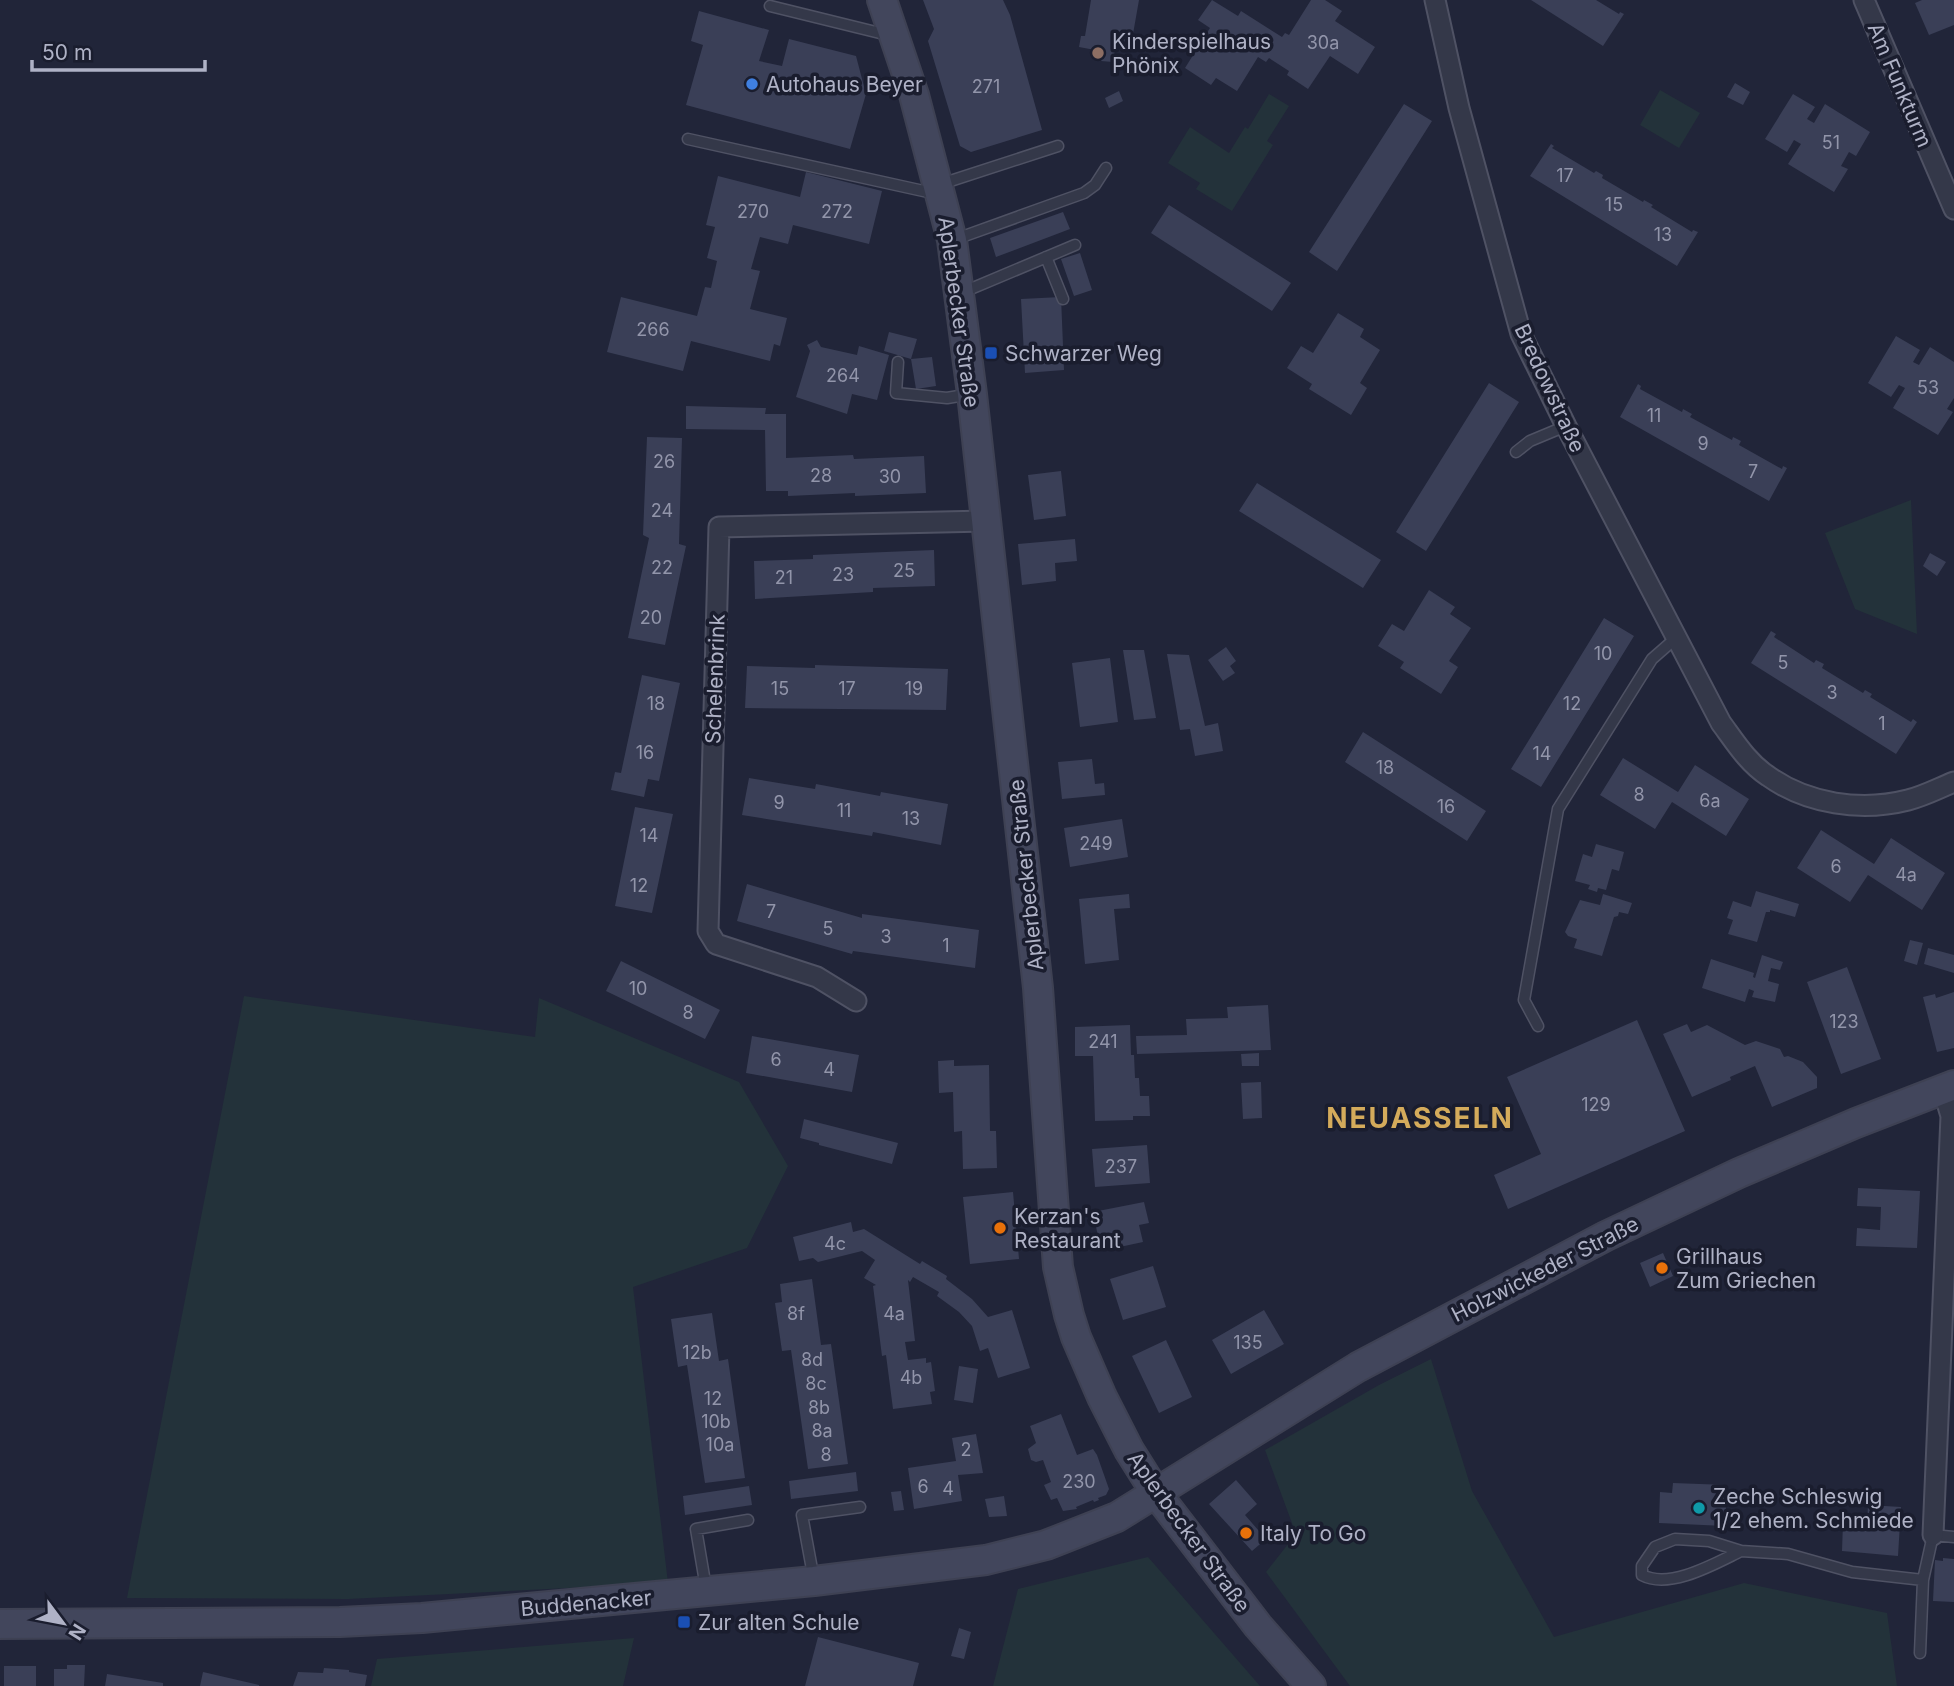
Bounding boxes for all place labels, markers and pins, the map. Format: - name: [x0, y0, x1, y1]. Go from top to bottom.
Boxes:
- place label: Kinderspielhaus Phönix: [1112, 29, 1271, 78]
- marker: Kinderspielhaus Phönix: [1090, 45, 1106, 61]
- place label: Autohaus Beyer: [766, 72, 923, 97]
- marker: Autohaus Beyer: [744, 76, 760, 92]
- place label: Schwarzer Weg: [1005, 341, 1162, 366]
- marker: Schwarzer Weg: [983, 345, 999, 361]
- place label: Kerzan's Restaurant: [1014, 1204, 1121, 1253]
- marker: Kerzan's Restaurant: [992, 1220, 1008, 1236]
- place label: Grillhaus Zum Griechen: [1676, 1244, 1816, 1293]
- marker: Grillhaus Zum Griechen: [1654, 1260, 1670, 1276]
- place label: Zeche Schleswig 1/2 ehem. Schmiede: [1713, 1484, 1914, 1533]
- marker: Zeche Schleswig 1/2 ehem. Schmiede: [1691, 1500, 1707, 1516]
- place label: Italy To Go: [1260, 1521, 1366, 1546]
- marker: Italy To Go: [1238, 1525, 1254, 1541]
- place label: Zur alten Schule: [698, 1610, 859, 1635]
- marker: Zur alten Schule: [676, 1614, 692, 1630]

